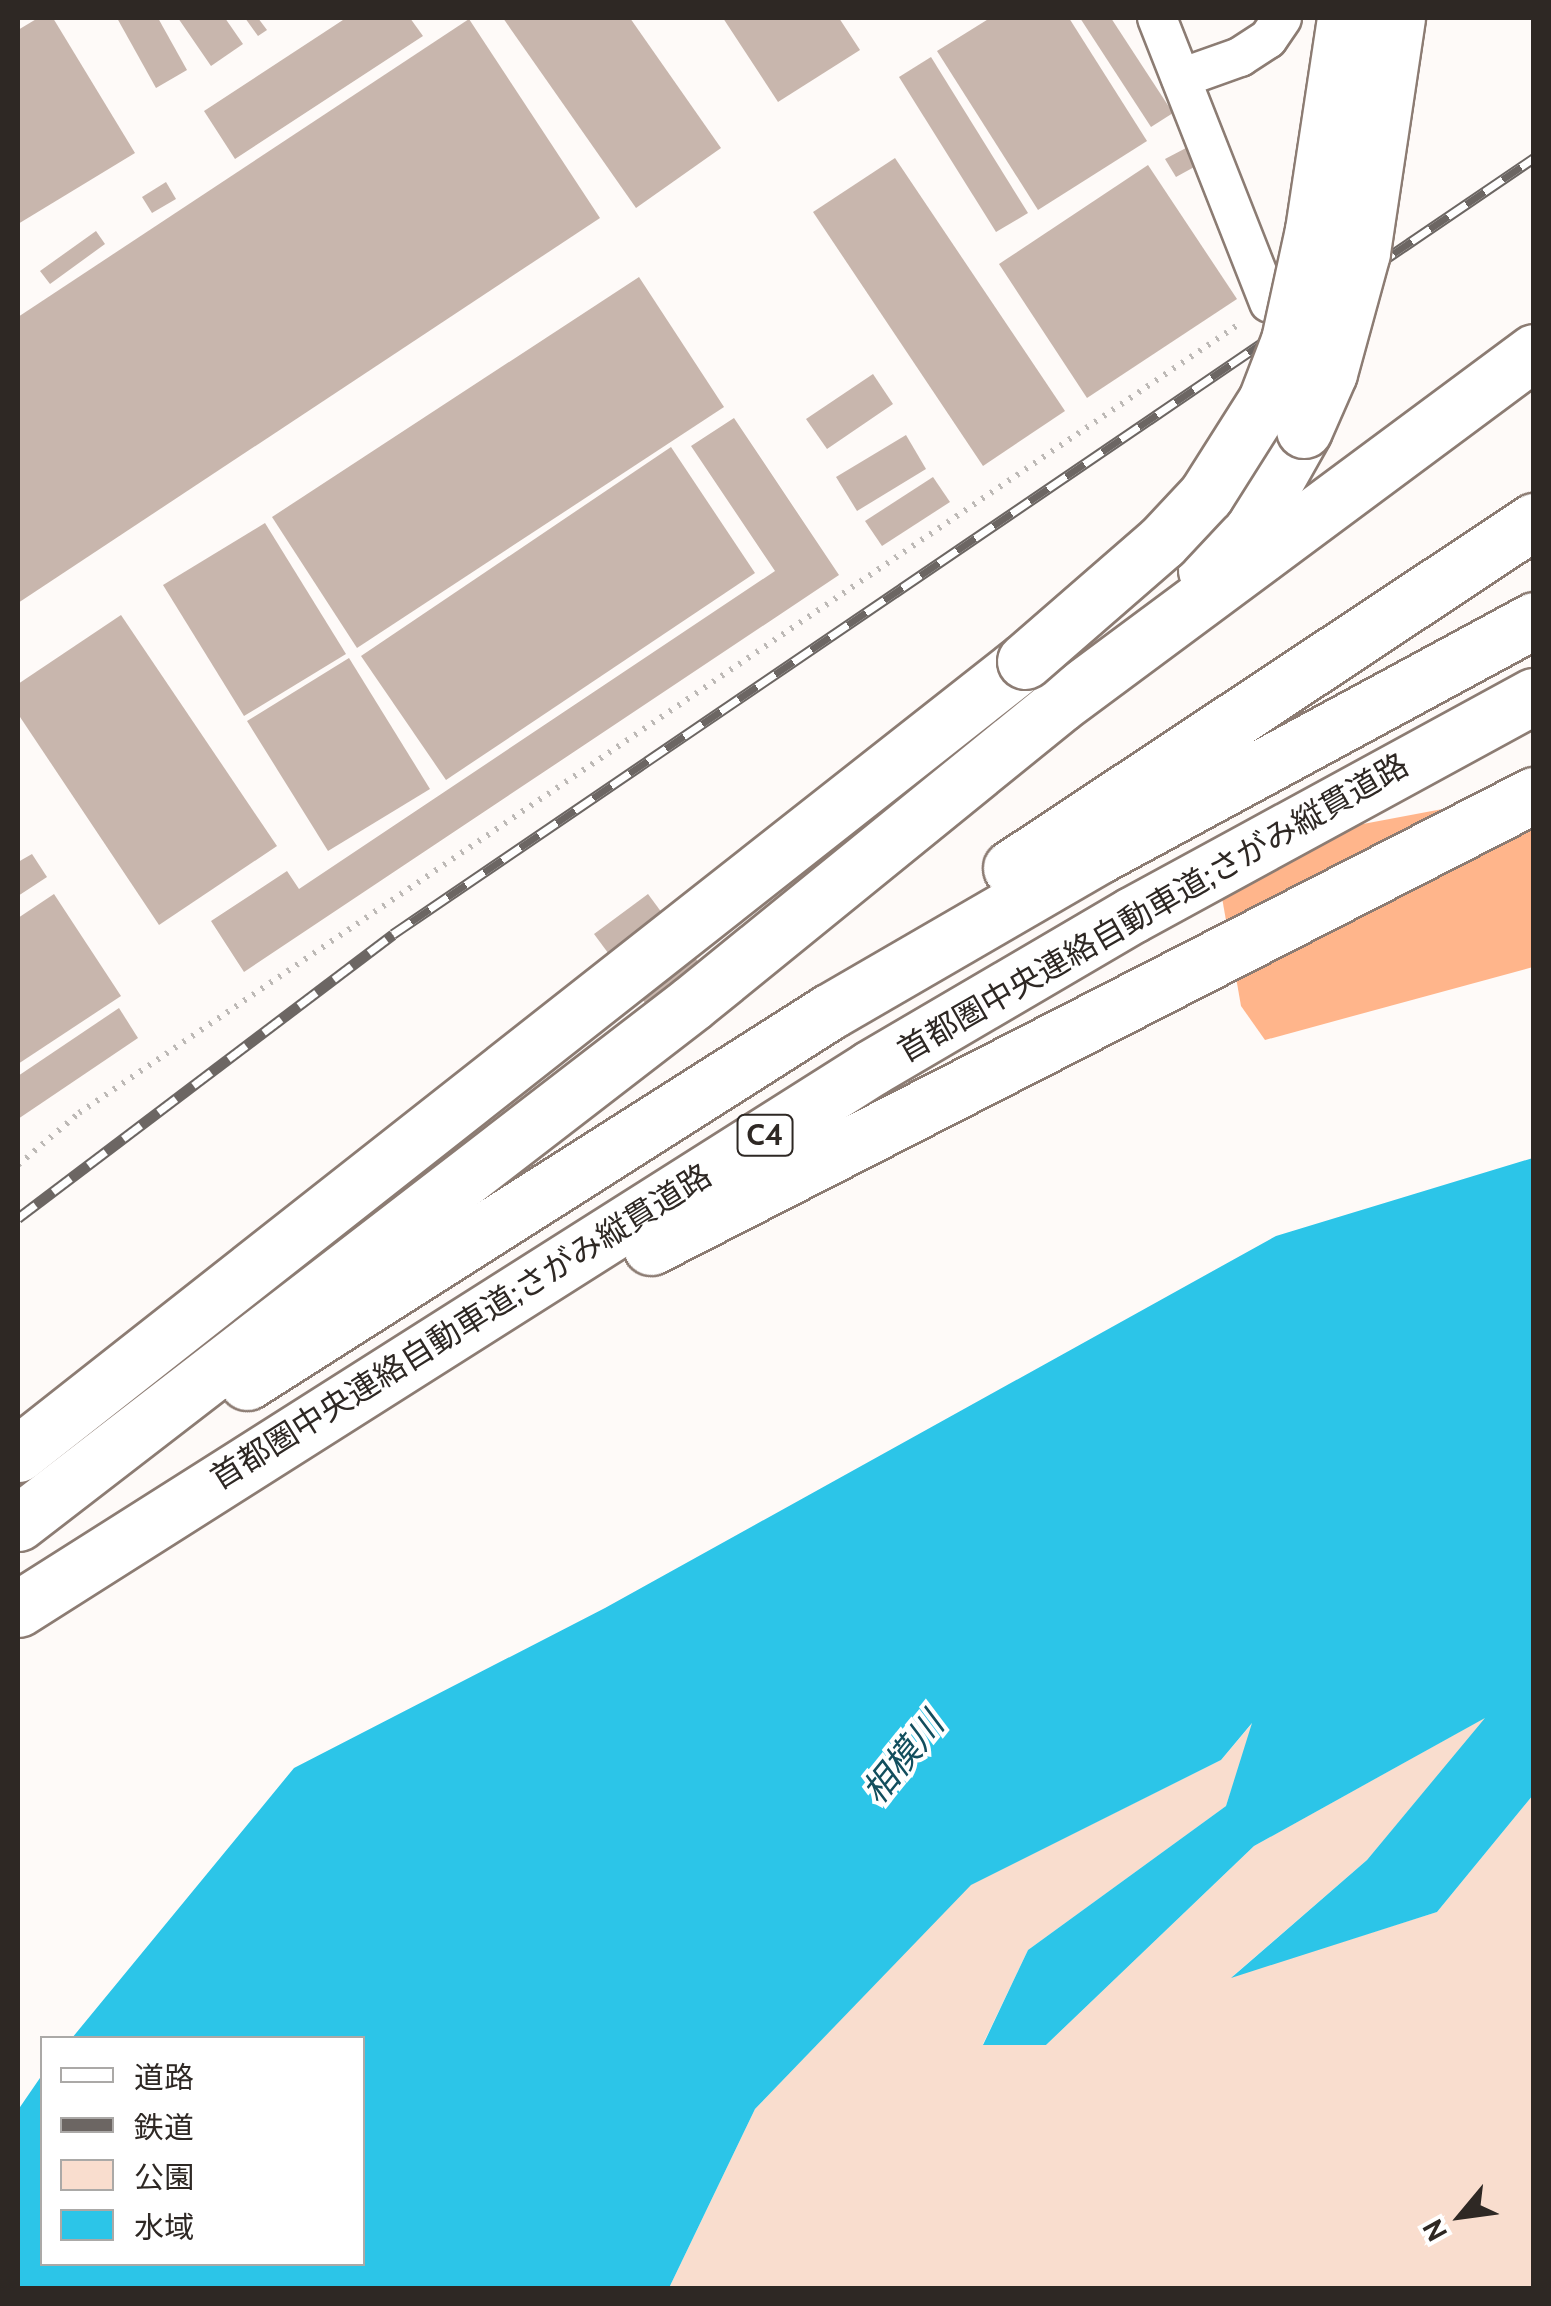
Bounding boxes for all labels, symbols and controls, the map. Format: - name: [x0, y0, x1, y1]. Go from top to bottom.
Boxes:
- street label: 首都圏中央連絡自動車道;さがみ縦貫道路: [891, 746, 1415, 1070]
- road number: C4: [735, 1110, 795, 1160]
- street label: 首都圏中央連絡自動車道;さがみ縦貫道路: [204, 1156, 718, 1498]
- water label: 相模川: [854, 1704, 952, 1812]
- legend: [40, 2036, 365, 2266]
- text: 道路: [134, 2059, 194, 2096]
- text: 鉄道: [134, 2109, 194, 2146]
- text: 公園: [134, 2159, 194, 2196]
- north arrow: [1411, 2166, 1511, 2266]
- text: 水域: [134, 2209, 194, 2246]
- text: N: [1415, 2214, 1454, 2247]

